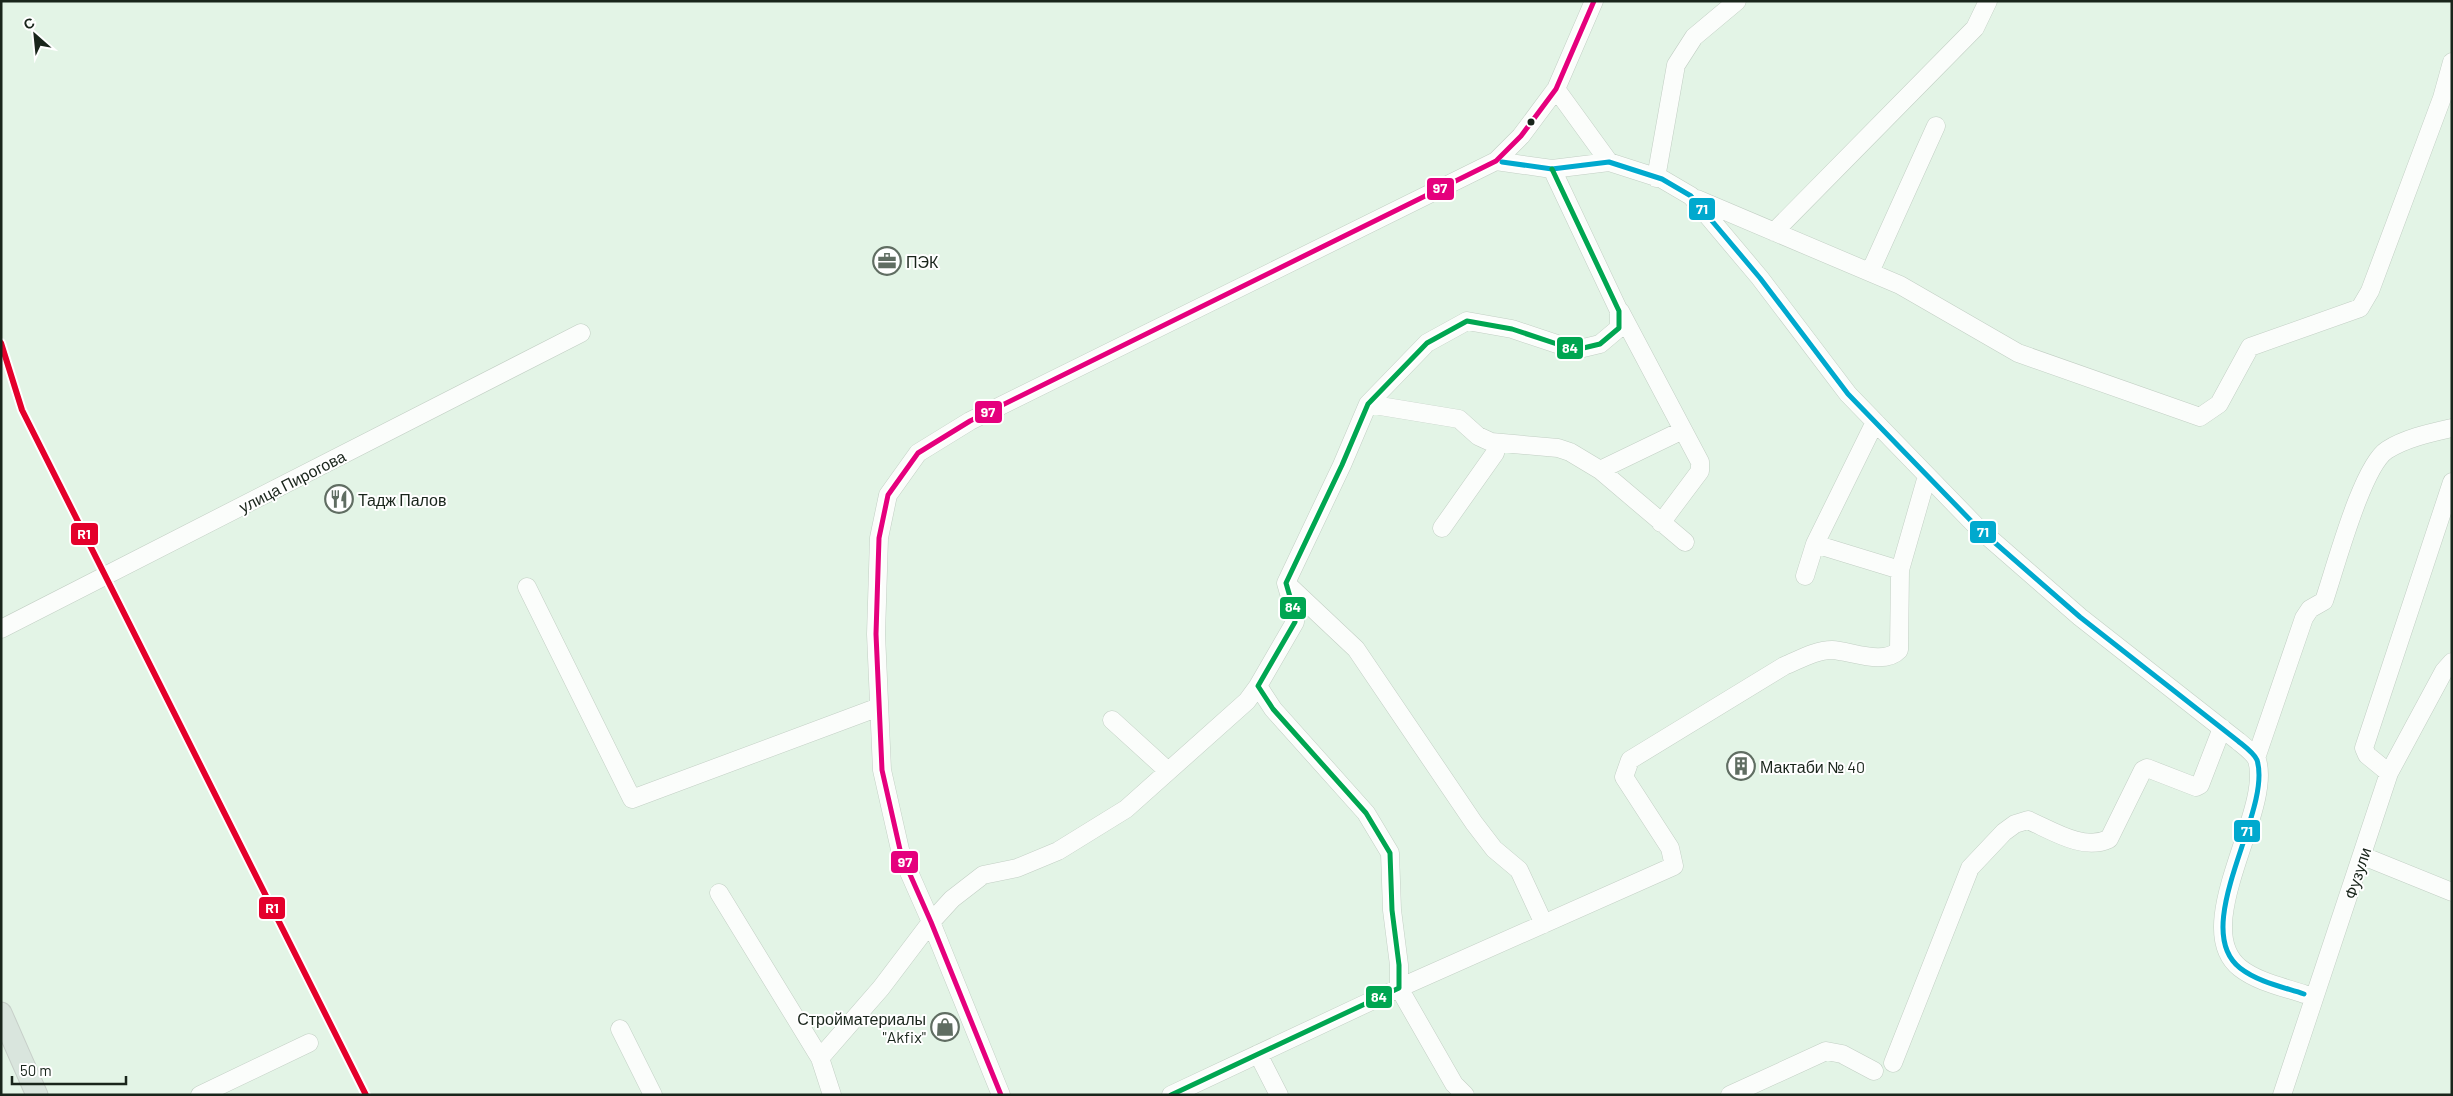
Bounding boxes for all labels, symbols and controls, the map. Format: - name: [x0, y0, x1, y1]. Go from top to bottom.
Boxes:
- north arrow: [10, 10, 60, 60]
- text: С: [21, 13, 37, 33]
- unlabelled marker: [1526, 117, 1536, 127]
- line badge: 97: [1426, 177, 1455, 201]
- text: 97: [1433, 179, 1447, 196]
- line badge: 71: [1688, 197, 1716, 221]
- text: 71: [1696, 200, 1708, 217]
- office icon: ПЭК: [872, 246, 902, 276]
- place label: ПЭК: [906, 252, 939, 271]
- line badge: 84: [1556, 336, 1584, 360]
- text: 84: [1562, 339, 1578, 356]
- line badge: 97: [974, 400, 1003, 424]
- text: 97: [981, 403, 995, 420]
- street label: улица Пирогова: [236, 446, 349, 516]
- restaurant icon: Тадж Палов: [324, 484, 354, 514]
- place label: Тадж Палов: [358, 490, 447, 509]
- line badge: 71: [1969, 520, 1997, 544]
- line badge: R1: [70, 522, 99, 546]
- text: 71: [1977, 523, 1989, 540]
- text: R1: [77, 525, 91, 542]
- line badge: 84: [1279, 596, 1307, 620]
- text: 84: [1285, 598, 1301, 615]
- building icon: Мактаби № 40: [1726, 751, 1756, 781]
- place label: Мактаби № 40: [1760, 757, 1865, 776]
- line badge: 71: [2233, 819, 2261, 843]
- text: 71: [2241, 822, 2253, 839]
- street label: Фузули: [2340, 845, 2374, 901]
- line badge: 97: [890, 850, 919, 874]
- text: 97: [898, 853, 912, 870]
- line badge: R1: [258, 896, 286, 920]
- text: R1: [265, 899, 279, 916]
- line badge: 84: [1365, 985, 1393, 1009]
- text: 84: [1371, 988, 1387, 1005]
- place label: Стройматериалы "Akfix": [797, 1009, 926, 1046]
- shop icon: Стройматериалы "Akfix": [930, 1012, 960, 1042]
- scale bar: [12, 1054, 126, 1086]
- text: 50 m: [20, 1061, 52, 1079]

